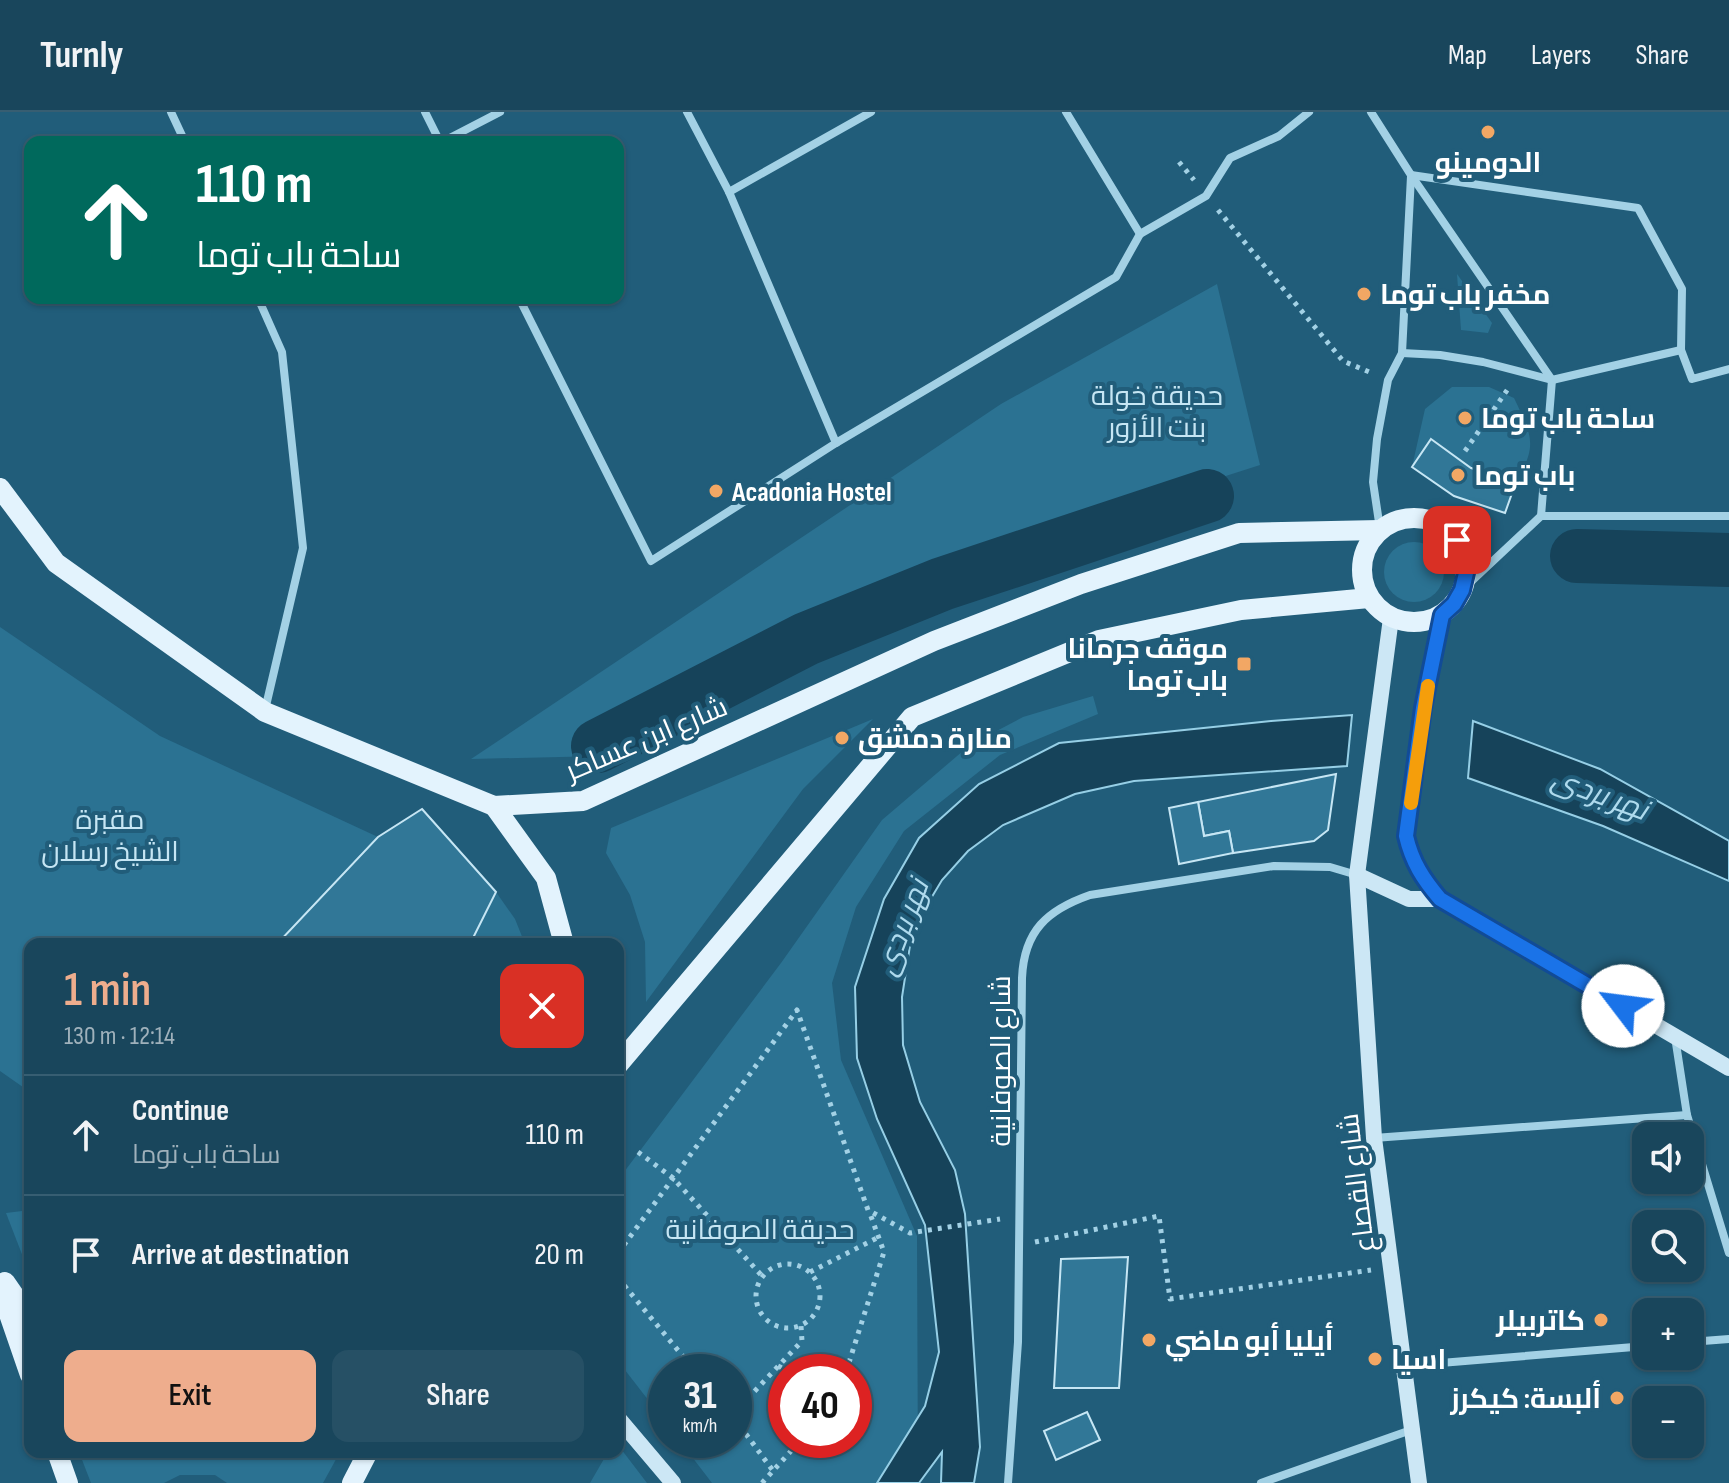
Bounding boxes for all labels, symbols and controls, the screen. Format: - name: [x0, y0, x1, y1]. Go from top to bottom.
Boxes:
- text: Turnly: [40, 33, 123, 78]
- text: Map: [1448, 39, 1487, 72]
- text: Layers: [1531, 39, 1591, 72]
- text: Share: [1635, 39, 1689, 72]
- marker: الدومينو: [1479, 123, 1497, 141]
- place label: الدومينو: [1435, 147, 1541, 180]
- text: 110 m: [196, 152, 312, 219]
- icon: ahead: [64, 168, 168, 272]
- text: ساحة باب توما: [196, 235, 401, 278]
- place label: مخفر باب توما: [1380, 279, 1551, 312]
- marker: مخفر باب توما: [1355, 285, 1373, 303]
- park label: حديقة خولة بنت الأزور: [1091, 380, 1223, 445]
- place label: ساحة باب توما: [1481, 403, 1655, 436]
- marker: ساحة باب توما: [1456, 409, 1474, 427]
- place label: باب توما: [1474, 460, 1576, 493]
- marker: باب توما: [1449, 466, 1467, 484]
- place label: Acadonia Hostel: [731, 476, 892, 509]
- marker: Acadonia Hostel: [707, 482, 725, 500]
- pin: [1423, 506, 1491, 574]
- icon: arrive: [1435, 518, 1479, 562]
- place label: موقف جرمانا باب توما: [1068, 633, 1228, 698]
- marker: موقف جرمانا باب توما: [1235, 655, 1253, 673]
- street label: شارع ابن عساكر: [559, 690, 733, 790]
- place label: منارة دمشق: [858, 723, 1012, 756]
- marker: منارة دمشق: [833, 729, 851, 747]
- water label: نهر بردى: [1547, 761, 1656, 830]
- park label: مقبرة الشيخ رسلان: [41, 804, 179, 870]
- water label: نهر بردى: [868, 871, 939, 980]
- text: 1 min: [64, 962, 151, 1019]
- button: close: [500, 964, 584, 1048]
- position arrow: [1581, 964, 1665, 1048]
- street label: شارع الصوفانية: [985, 975, 1019, 1147]
- text: 130 m · 12:14: [64, 1021, 175, 1052]
- text: Continue: [132, 1093, 229, 1129]
- street label: شارع القصاع: [1333, 1111, 1383, 1254]
- icon: ahead: [64, 1113, 108, 1157]
- text: 110 m: [526, 1117, 584, 1153]
- map controls: [1632, 1122, 1704, 1458]
- button: sound: [1632, 1122, 1704, 1194]
- text: ساحة باب توما: [132, 1140, 280, 1171]
- button: search: [1632, 1210, 1704, 1282]
- park label: حديقة الصوفانية: [666, 1214, 854, 1247]
- icon: arrive: [64, 1233, 108, 1277]
- text: Arrive at destination: [132, 1237, 349, 1273]
- text: 20 m: [534, 1237, 584, 1273]
- button: +: [1632, 1298, 1704, 1370]
- place label: كاتربيلر: [1495, 1305, 1585, 1338]
- marker: كاتربيلر: [1592, 1311, 1610, 1329]
- place label: أيليا أبو ماضي: [1165, 1322, 1334, 1362]
- marker: أيليا أبو ماضي: [1140, 1331, 1158, 1349]
- place label: اسيا: [1391, 1344, 1446, 1377]
- button: Exit: [64, 1350, 316, 1442]
- button: Share: [332, 1350, 584, 1442]
- marker: اسيا: [1366, 1350, 1384, 1368]
- speed limit sign: 40: [768, 1354, 872, 1458]
- text: 31: [683, 1372, 717, 1420]
- place label: ألبسة: كيكرز: [1449, 1380, 1601, 1416]
- button: −: [1632, 1386, 1704, 1458]
- marker: ألبسة: كيكرز: [1608, 1389, 1626, 1407]
- text: km/h: [683, 1414, 717, 1438]

